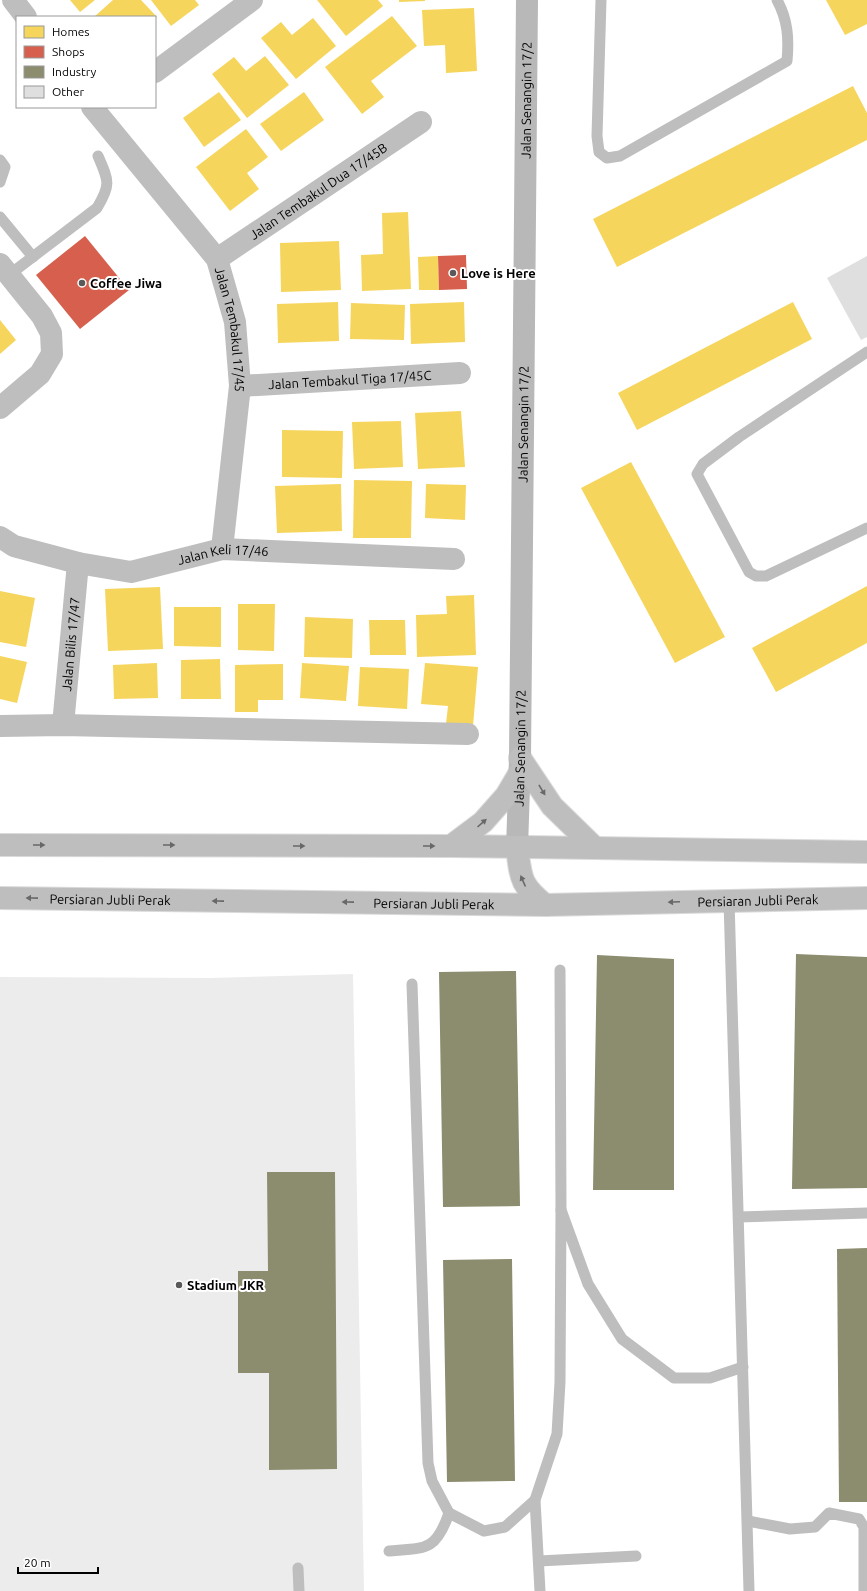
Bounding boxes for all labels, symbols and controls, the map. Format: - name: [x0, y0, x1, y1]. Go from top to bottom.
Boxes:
- legend: [16, 16, 156, 108]
- text: Homes: [52, 25, 90, 38]
- street label: Jalan Senangin 17/2: [519, 41, 534, 159]
- text: Shops: [52, 45, 84, 58]
- text: Industry: [52, 65, 97, 78]
- text: Other: [52, 85, 85, 98]
- street label: Jalan Tembakul Dua 17/45B: [247, 140, 389, 242]
- street label: Jalan Tembakul 17/45: [213, 265, 247, 393]
- place label: Love is Here: [461, 266, 536, 280]
- marker: Love is Here: [448, 268, 458, 278]
- place label: Coffee Jiwa: [90, 276, 162, 290]
- marker: Coffee Jiwa: [77, 278, 87, 288]
- street label: Jalan Senangin 17/2: [516, 365, 531, 483]
- street label: Jalan Tembakul Tiga 17/45C: [268, 368, 432, 391]
- street label: Jalan Keli 17/46: [176, 541, 269, 567]
- street label: Jalan Bilis 17/47: [59, 597, 82, 692]
- street label: Jalan Senangin 17/2: [511, 689, 528, 807]
- one-way arrow: [539, 784, 546, 796]
- one-way arrow: [477, 818, 487, 827]
- one-way arrow: [33, 842, 46, 848]
- one-way arrow: [163, 842, 176, 848]
- one-way arrow: [293, 843, 306, 849]
- one-way arrow: [423, 843, 436, 849]
- one-way arrow: [520, 875, 526, 886]
- street label: Persiaran Jubli Perak: [49, 892, 171, 907]
- street label: Persiaran Jubli Perak: [697, 892, 819, 909]
- one-way arrow: [25, 895, 38, 901]
- street label: Persiaran Jubli Perak: [373, 896, 495, 911]
- one-way arrow: [211, 898, 224, 904]
- one-way arrow: [668, 898, 680, 905]
- one-way arrow: [342, 899, 354, 906]
- place label: Stadium JKR: [187, 1278, 265, 1292]
- marker: Stadium JKR: [174, 1280, 184, 1290]
- scale bar: [18, 1549, 98, 1575]
- text: 20 m: [24, 1556, 51, 1569]

